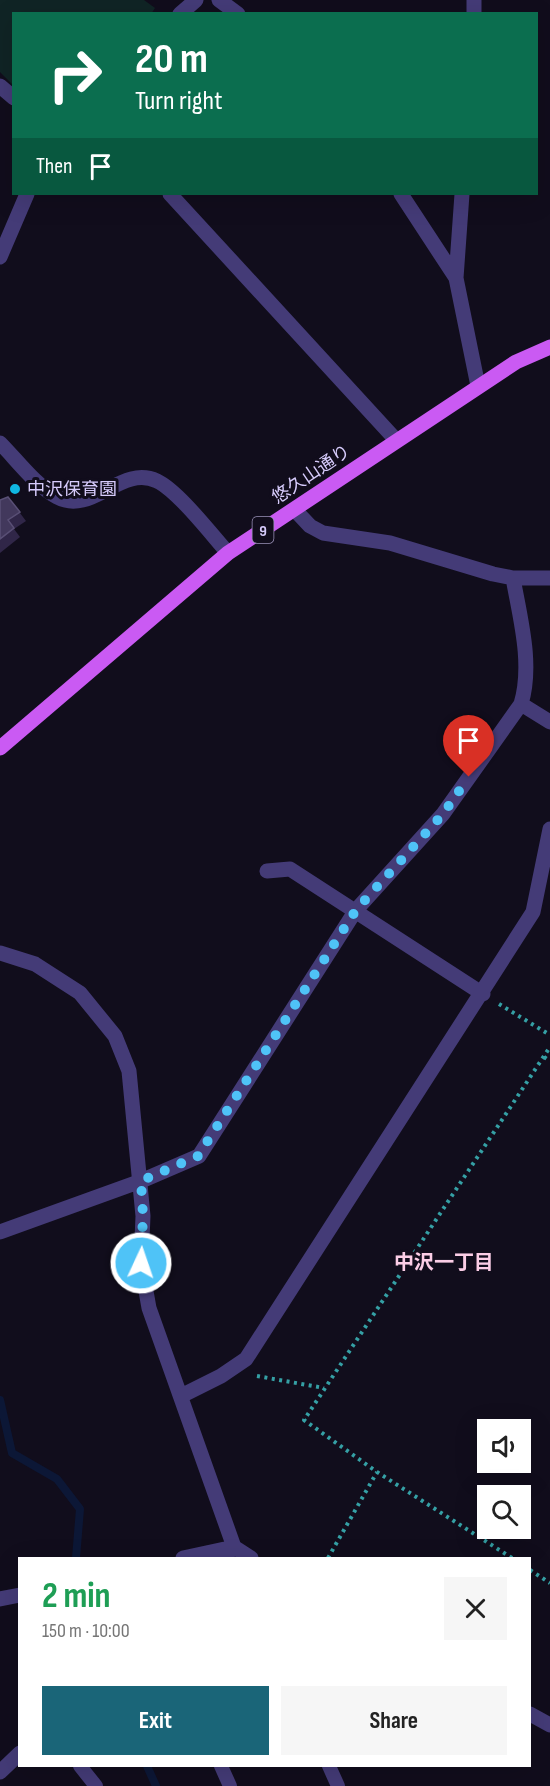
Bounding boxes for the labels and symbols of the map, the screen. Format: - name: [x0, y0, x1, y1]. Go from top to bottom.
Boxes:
- street label: 悠久山通り: [268, 441, 354, 508]
- place label: 中沢保育園: [27, 479, 117, 500]
- marker: 中沢保育園: [8, 482, 22, 496]
- road number: 9: [252, 517, 274, 543]
- pin: [443, 715, 494, 777]
- position arrow: [109, 1231, 173, 1295]
- district label: 中沢一丁目: [394, 1251, 494, 1275]

